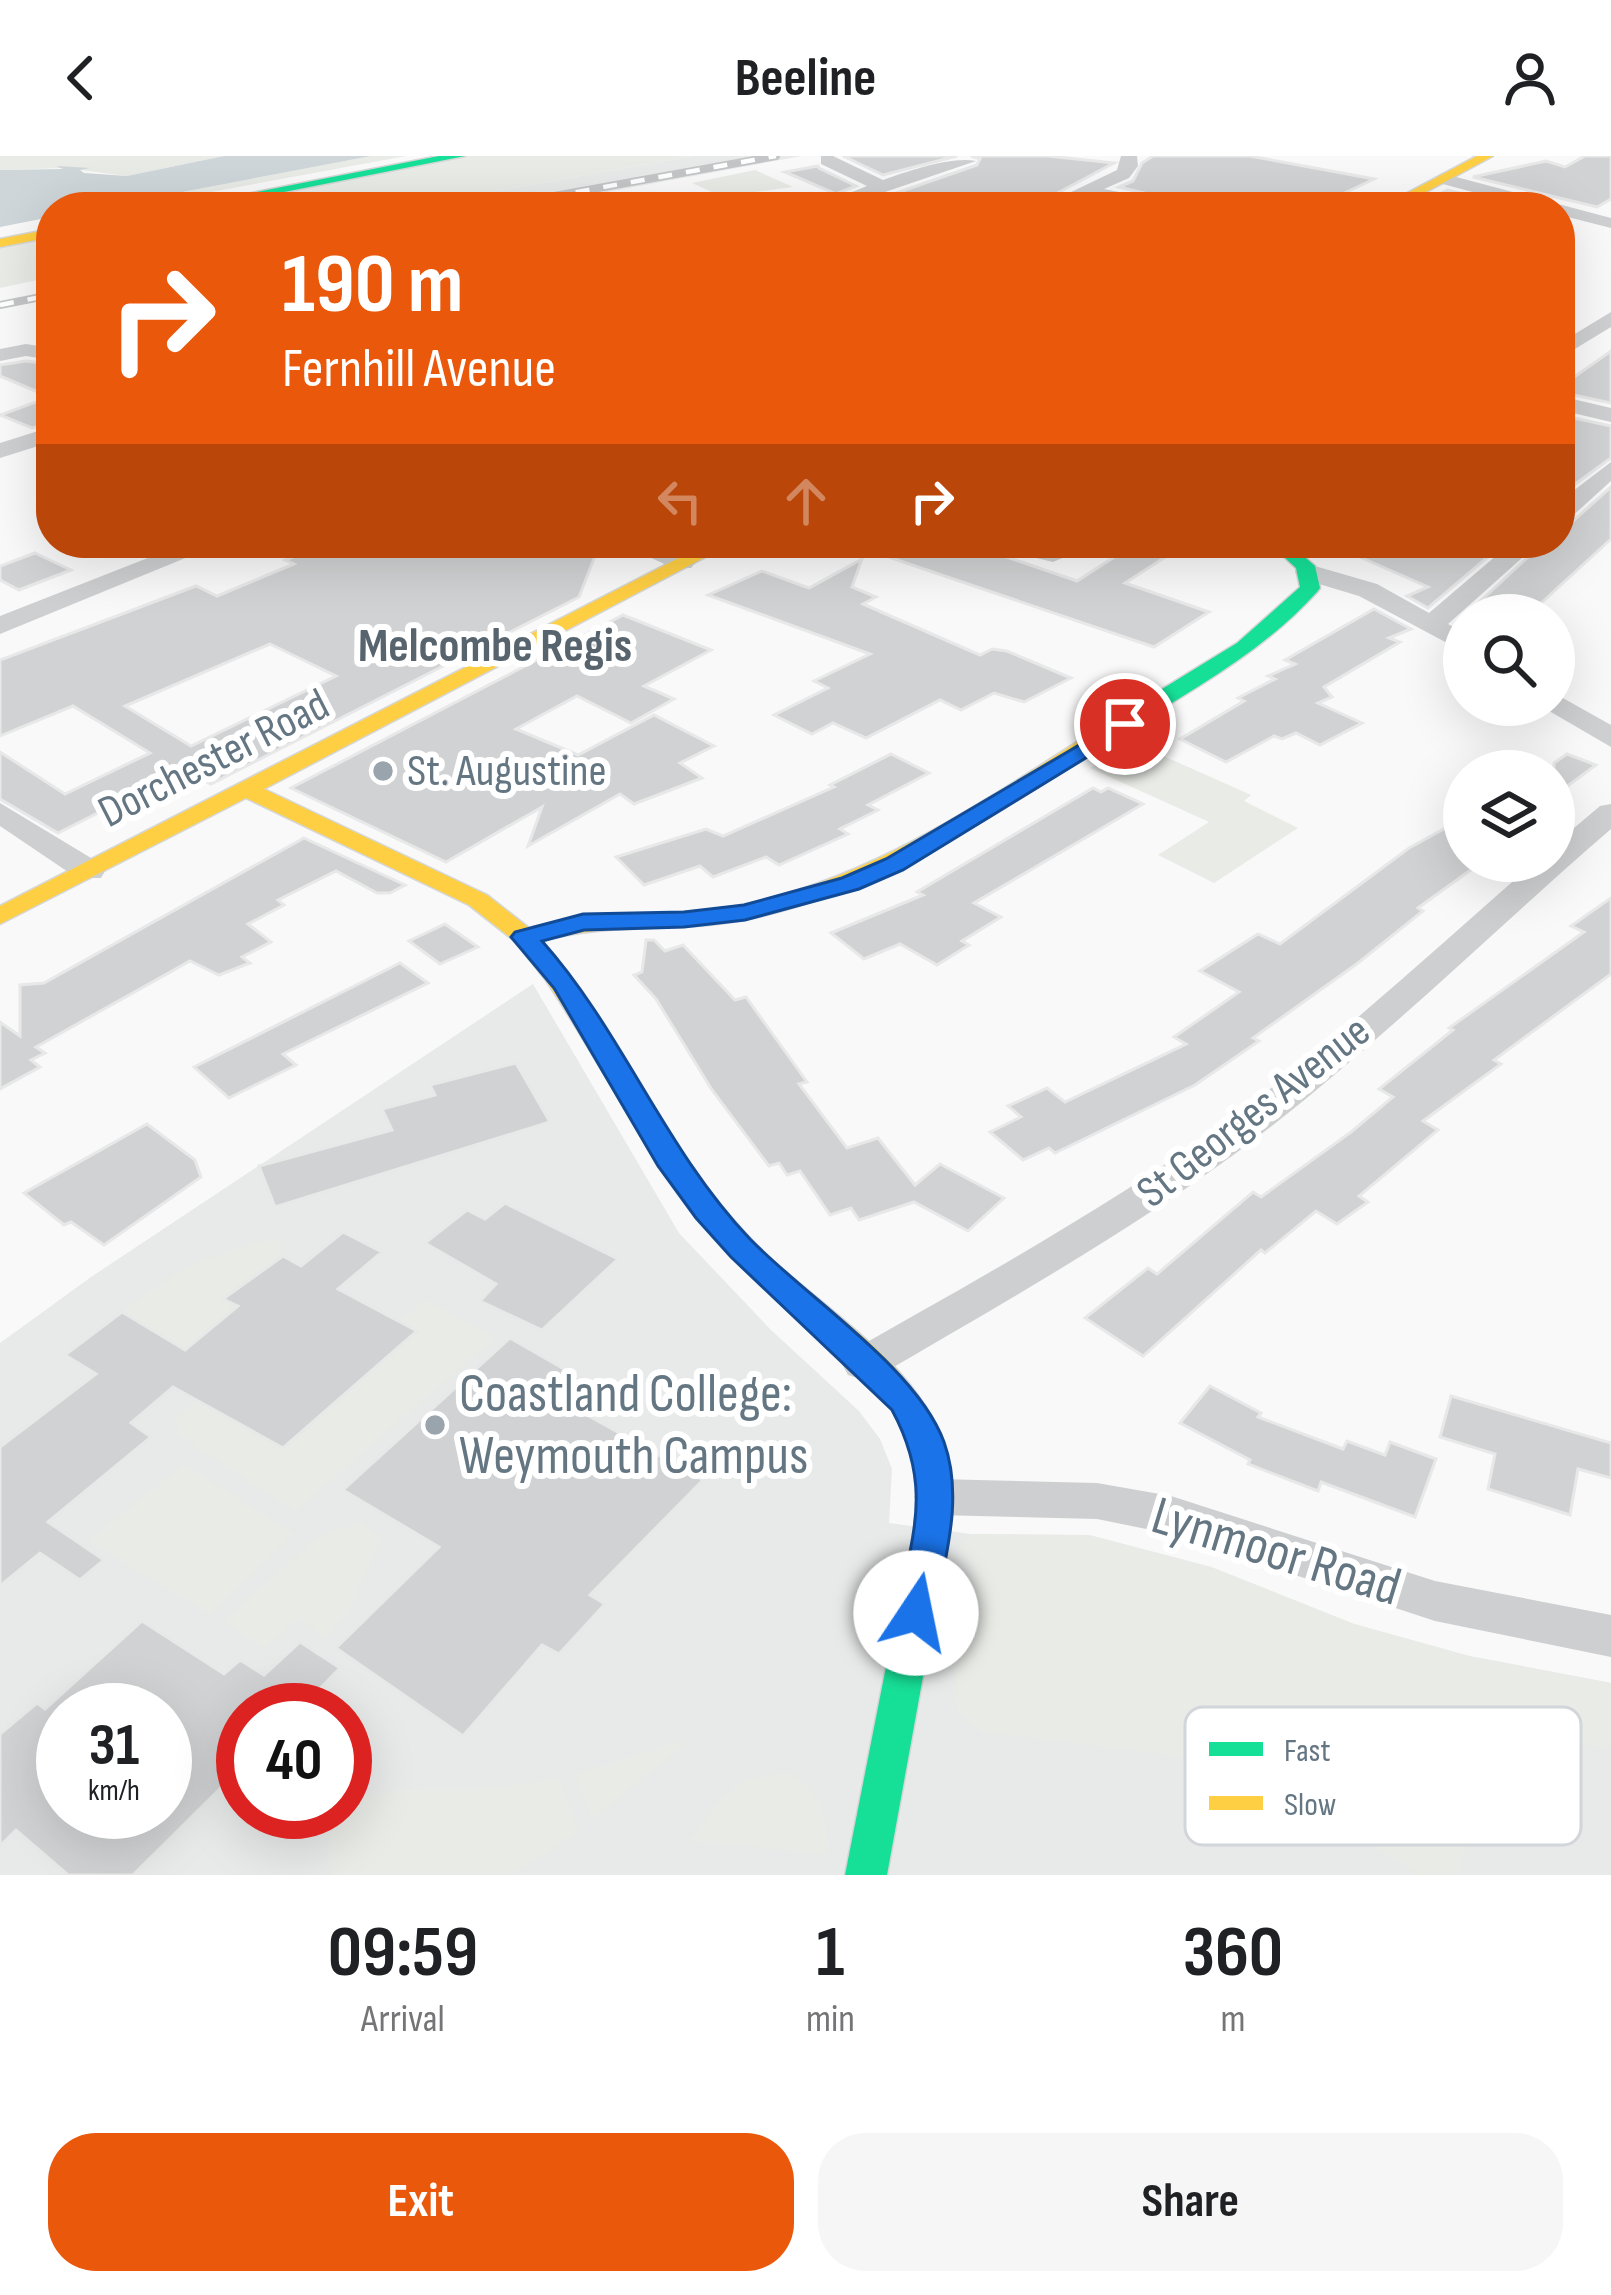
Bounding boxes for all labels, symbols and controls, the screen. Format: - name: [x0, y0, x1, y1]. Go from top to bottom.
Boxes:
- icon: back: [48, 45, 114, 111]
- icon: person: [1497, 45, 1563, 111]
- text: Beeline: [735, 46, 876, 111]
- text: 190 m: [282, 235, 464, 336]
- icon: right: [84, 240, 240, 396]
- text: Fernhill Avenue: [282, 337, 556, 402]
- icon: left: [647, 468, 713, 534]
- icon: ahead: [773, 468, 839, 534]
- icon: right: [899, 468, 965, 534]
- map controls: [1443, 594, 1575, 882]
- button: search: [1443, 594, 1575, 726]
- district label: Melcombe Regis: [358, 618, 632, 675]
- pin: [1074, 673, 1176, 775]
- street label: Dorchester Road: [90, 678, 338, 840]
- icon: arrive: [1092, 691, 1158, 757]
- place label: St. Augustine: [407, 744, 607, 799]
- button: layers: [1443, 750, 1575, 882]
- marker: St. Augustine: [370, 758, 396, 784]
- street label: St Georges Avenue: [1127, 1004, 1381, 1220]
- place label: Coastland College: Weymouth Campus: [459, 1362, 808, 1489]
- marker: Coastland College: Weymouth Campus: [422, 1412, 448, 1438]
- street label: Lynmoor Road: [1144, 1483, 1408, 1621]
- position arrow: [853, 1550, 979, 1676]
- speed limit sign: 40: [216, 1683, 372, 1839]
- legend: [1185, 1707, 1581, 1845]
- text: 31: [89, 1710, 139, 1782]
- text: Fast: [1284, 1731, 1331, 1771]
- text: km/h: [88, 1773, 140, 1809]
- text: Slow: [1284, 1785, 1336, 1825]
- text: 09:59: [328, 1910, 478, 1997]
- text: 1: [816, 1910, 845, 1997]
- text: 360: [1183, 1910, 1283, 1997]
- text: Arrival: [361, 1996, 445, 2043]
- text: min: [806, 1996, 855, 2043]
- text: m: [1220, 1996, 1245, 2043]
- button: Exit: [48, 2133, 794, 2271]
- button: Share: [818, 2133, 1563, 2271]

